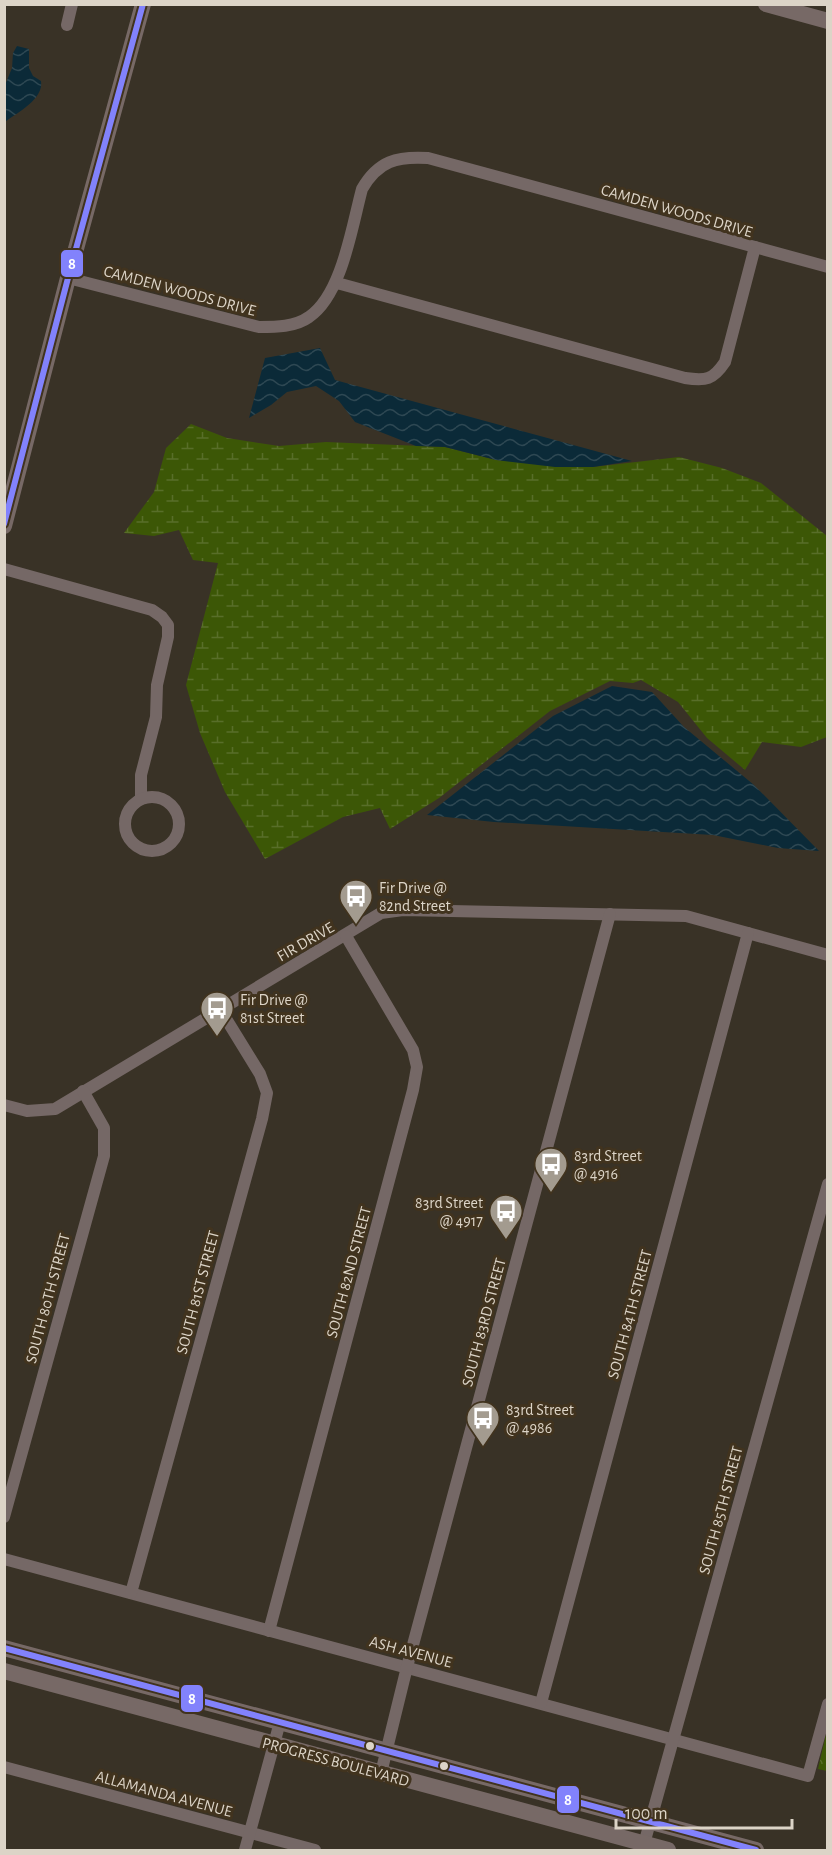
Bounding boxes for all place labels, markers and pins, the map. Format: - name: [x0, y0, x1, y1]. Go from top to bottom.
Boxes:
- bus stop icon: Fir Drive @ 82nd Street: [338, 878, 374, 925]
- place label: Fir Drive @ 82nd Street: [379, 880, 451, 914]
- bus stop icon: Fir Drive @ 81st Street: [199, 990, 235, 1037]
- place label: Fir Drive @ 81st Street: [240, 992, 308, 1026]
- bus stop icon: 83rd Street @ 4916: [533, 1146, 569, 1193]
- place label: 83rd Street @ 4916: [574, 1148, 642, 1182]
- bus stop icon: 83rd Street @ 4917: [488, 1193, 524, 1240]
- place label: 83rd Street @ 4917: [415, 1195, 483, 1229]
- bus stop icon: 83rd Street @ 4986: [465, 1400, 501, 1447]
- place label: 83rd Street @ 4986: [506, 1402, 574, 1436]
- unlabelled marker: [364, 1740, 376, 1752]
- unlabelled marker: [438, 1760, 450, 1772]

